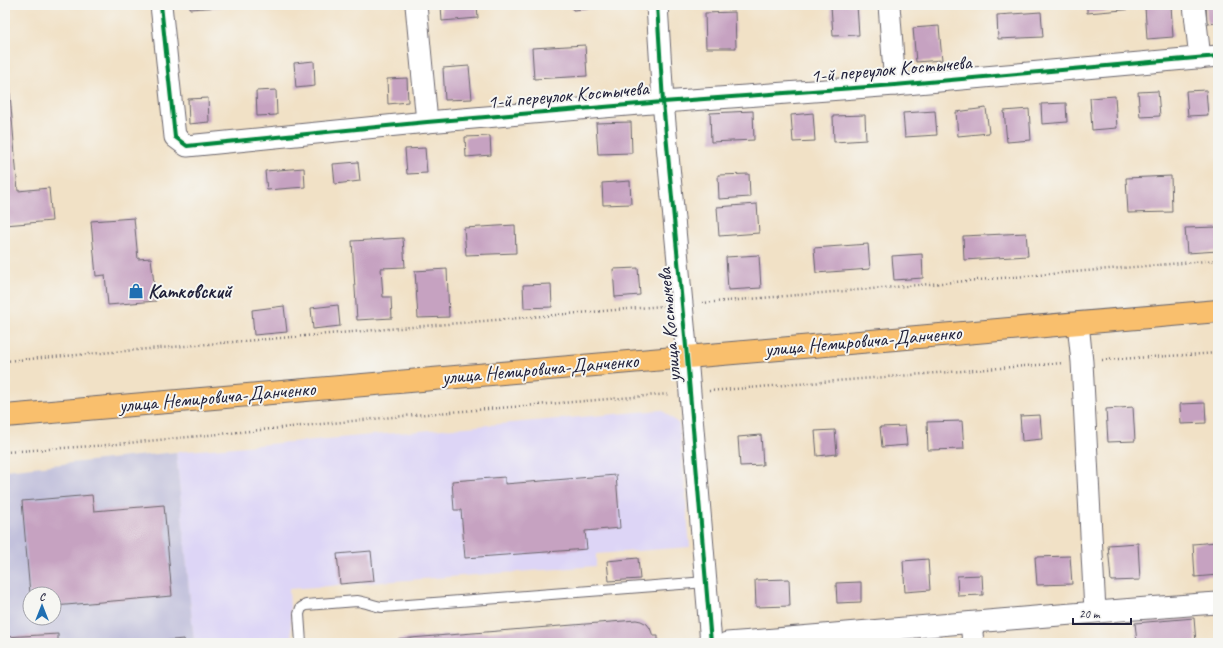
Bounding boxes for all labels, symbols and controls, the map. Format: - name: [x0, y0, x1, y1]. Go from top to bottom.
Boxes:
- street label: 1-й переулок Костычева: [809, 49, 975, 88]
- street label: 1-й переулок Костычева: [486, 75, 652, 114]
- street label: улица Костычева: [651, 265, 687, 384]
- place label: Катковский: [148, 279, 233, 304]
- shop icon: Катковский: [127, 282, 145, 300]
- street label: улица Немировича-Данченко: [763, 320, 963, 362]
- street label: улица Немировича-Данченко: [440, 348, 640, 390]
- street label: улица Немировича-Данченко: [117, 376, 317, 418]
- north arrow: [22, 586, 62, 626]
- text: С: [39, 589, 46, 603]
- scale bar: [1073, 600, 1131, 626]
- text: 20 m: [1079, 606, 1101, 622]

